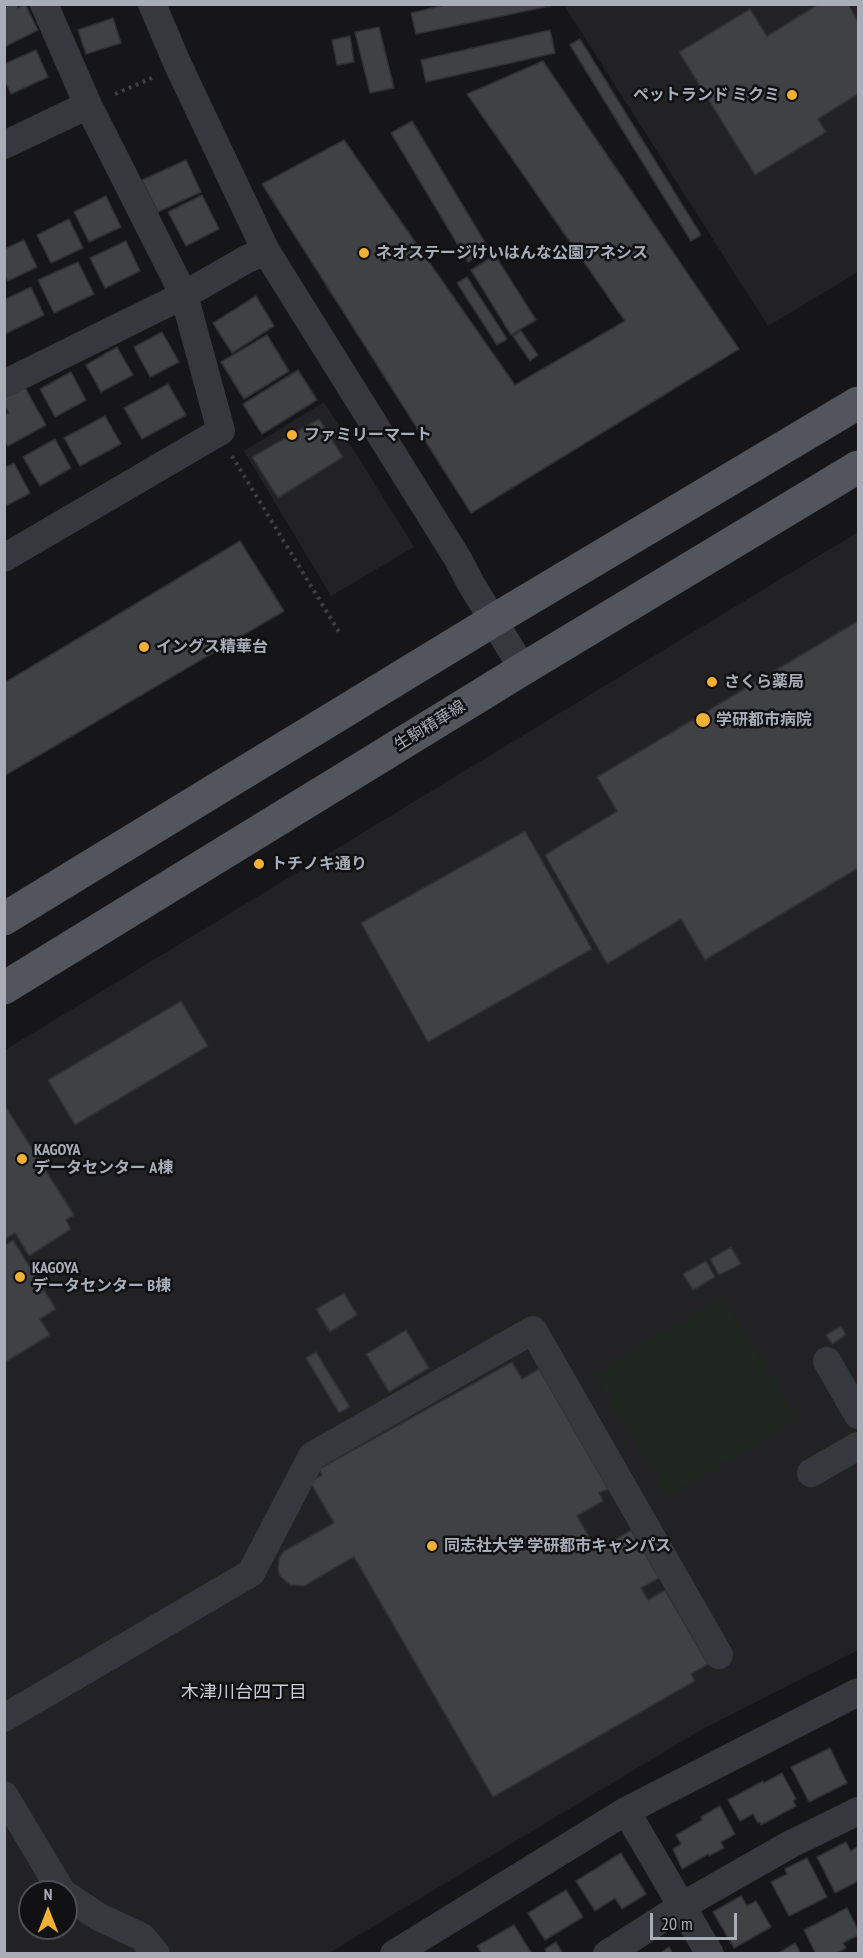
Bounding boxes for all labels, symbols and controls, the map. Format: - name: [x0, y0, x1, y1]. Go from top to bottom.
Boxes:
- place label: ペットランド ミクミ: [633, 85, 780, 105]
- marker: ペットランド ミクミ: [785, 88, 799, 102]
- place label: ネオステージけいはんな公園アネシス: [376, 243, 648, 263]
- marker: ネオステージけいはんな公園アネシス: [357, 246, 371, 260]
- place label: ファミリーマート: [304, 425, 432, 445]
- marker: ファミリーマート: [285, 428, 299, 442]
- place label: イングス精華台: [156, 637, 268, 657]
- marker: イングス精華台: [137, 640, 151, 654]
- place label: さくら薬局: [724, 672, 804, 692]
- marker: さくら薬局: [705, 675, 719, 689]
- street label: 生駒精華線: [391, 697, 469, 755]
- place label: 学研都市病院: [716, 710, 812, 730]
- marker: 学研都市病院: [694, 711, 712, 729]
- place label: トチノキ通り: [271, 854, 367, 874]
- marker: トチノキ通り: [252, 857, 266, 871]
- place label: KAGOYA データセンター A棟: [34, 1140, 173, 1178]
- marker: KAGOYA データセンター A棟: [15, 1152, 29, 1166]
- place label: KAGOYA データセンター B棟: [32, 1258, 171, 1296]
- marker: KAGOYA データセンター B棟: [13, 1270, 27, 1284]
- place label: 同志社大学 学研都市キャンパス: [444, 1536, 671, 1556]
- marker: 同志社大学 学研都市キャンパス: [425, 1539, 439, 1553]
- district label: 木津川台四丁目: [181, 1682, 307, 1704]
- north arrow: [18, 1880, 78, 1940]
- text: N: [44, 1884, 52, 1904]
- scale bar: [653, 1901, 740, 1939]
- text: 20 m: [661, 1912, 693, 1935]

